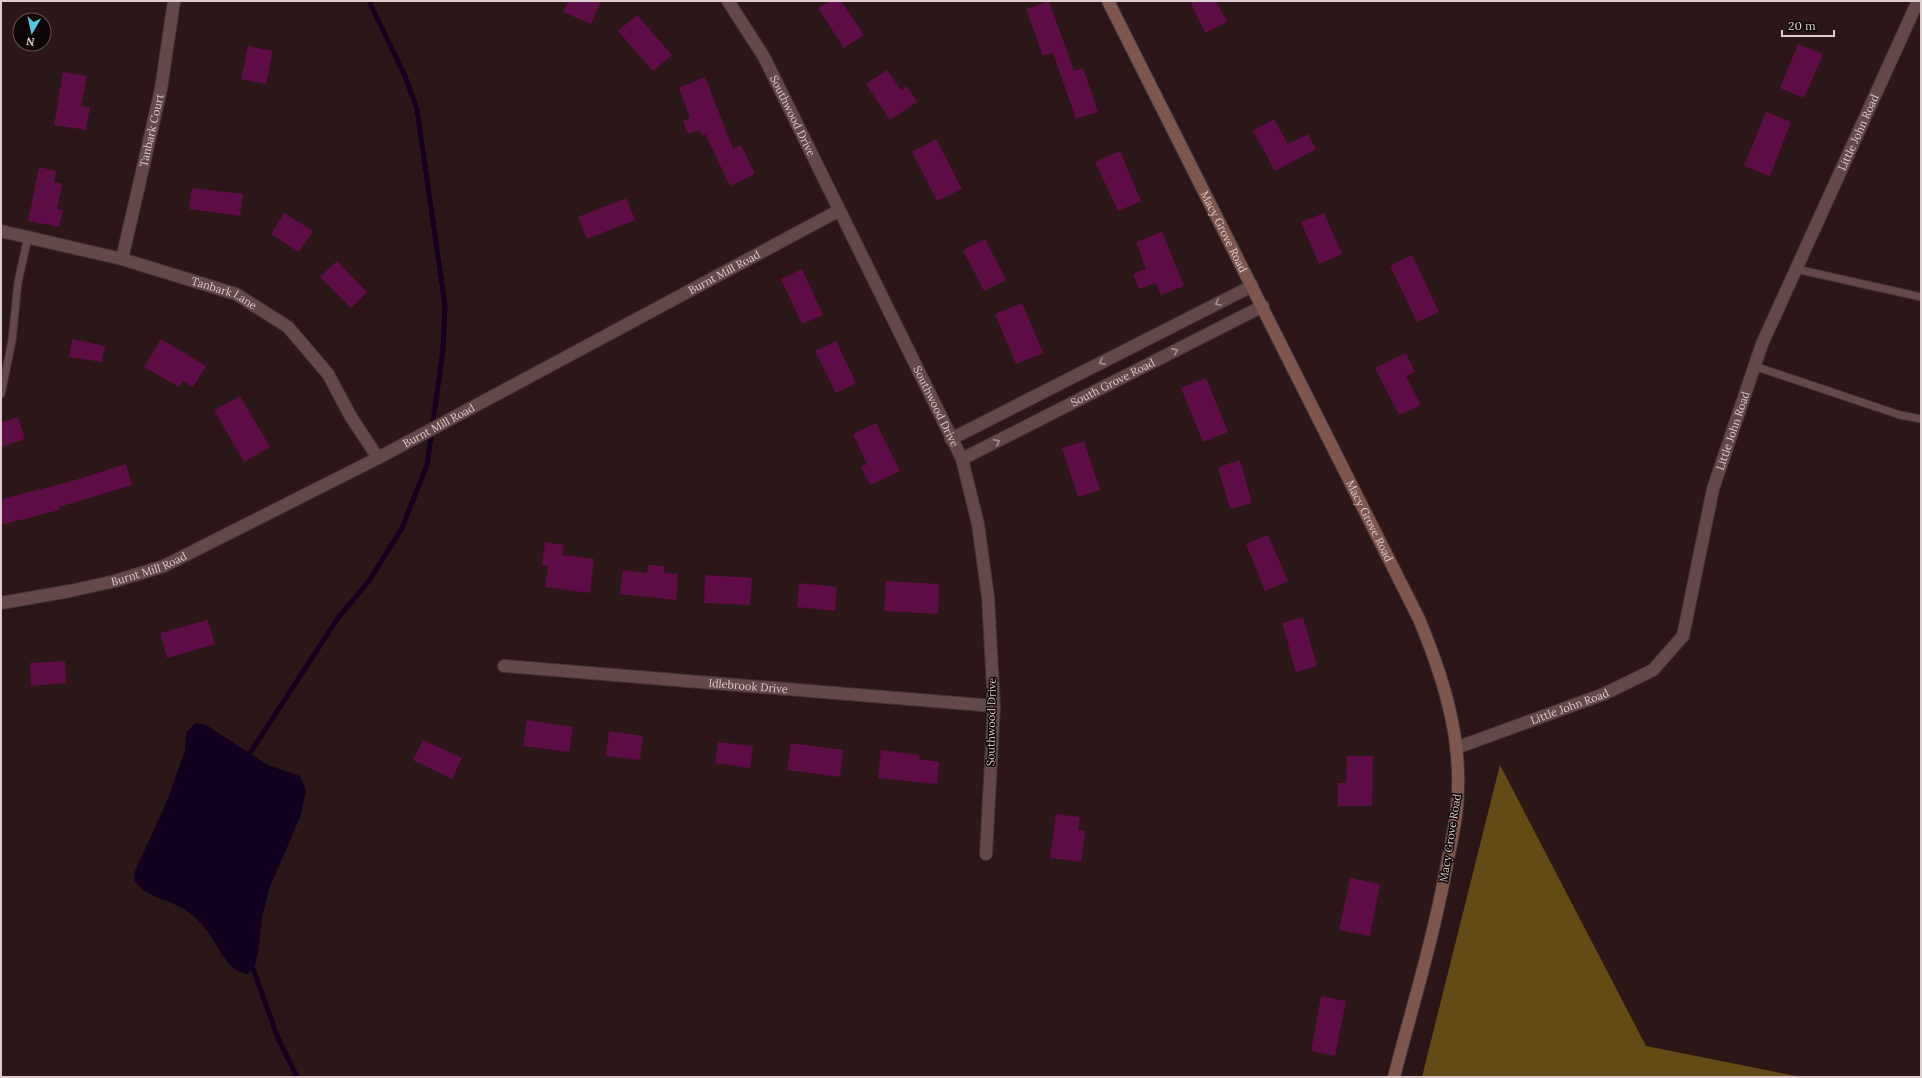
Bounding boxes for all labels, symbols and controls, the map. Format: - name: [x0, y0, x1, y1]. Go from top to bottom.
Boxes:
- north arrow: [12, 12, 52, 52]
- scale bar: [1782, 12, 1834, 38]
- text: 20 m: [1788, 18, 1816, 33]
- text: N: [25, 34, 36, 49]
- street label: Southwood Drive: [767, 73, 819, 159]
- street label: Tanbark Court: [136, 92, 167, 168]
- street label: Little John Road: [1835, 92, 1882, 173]
- street label: Macy Grove Road: [1198, 188, 1251, 275]
- street label: Burnt Mill Road: [686, 247, 763, 297]
- street label: Tanbark Lane: [190, 274, 260, 312]
- one-way arrow: [1214, 298, 1222, 306]
- one-way arrow: [1171, 349, 1178, 356]
- street label: South Grove Road: [1068, 355, 1157, 410]
- one-way arrow: [1098, 357, 1106, 365]
- street label: Southwood Drive: [910, 363, 962, 449]
- street label: Little John Road: [1713, 389, 1753, 472]
- street label: Burnt Mill Road: [400, 400, 477, 450]
- one-way arrow: [992, 439, 1000, 447]
- street label: Macy Grove Road: [1343, 478, 1396, 564]
- street label: Burnt Mill Road: [110, 549, 189, 589]
- street label: Idlebrook Drive: [708, 676, 788, 696]
- street label: Southwood Drive: [983, 678, 999, 766]
- street label: Little John Road: [1529, 685, 1612, 727]
- street label: Macy Grove Road: [1436, 792, 1464, 883]

